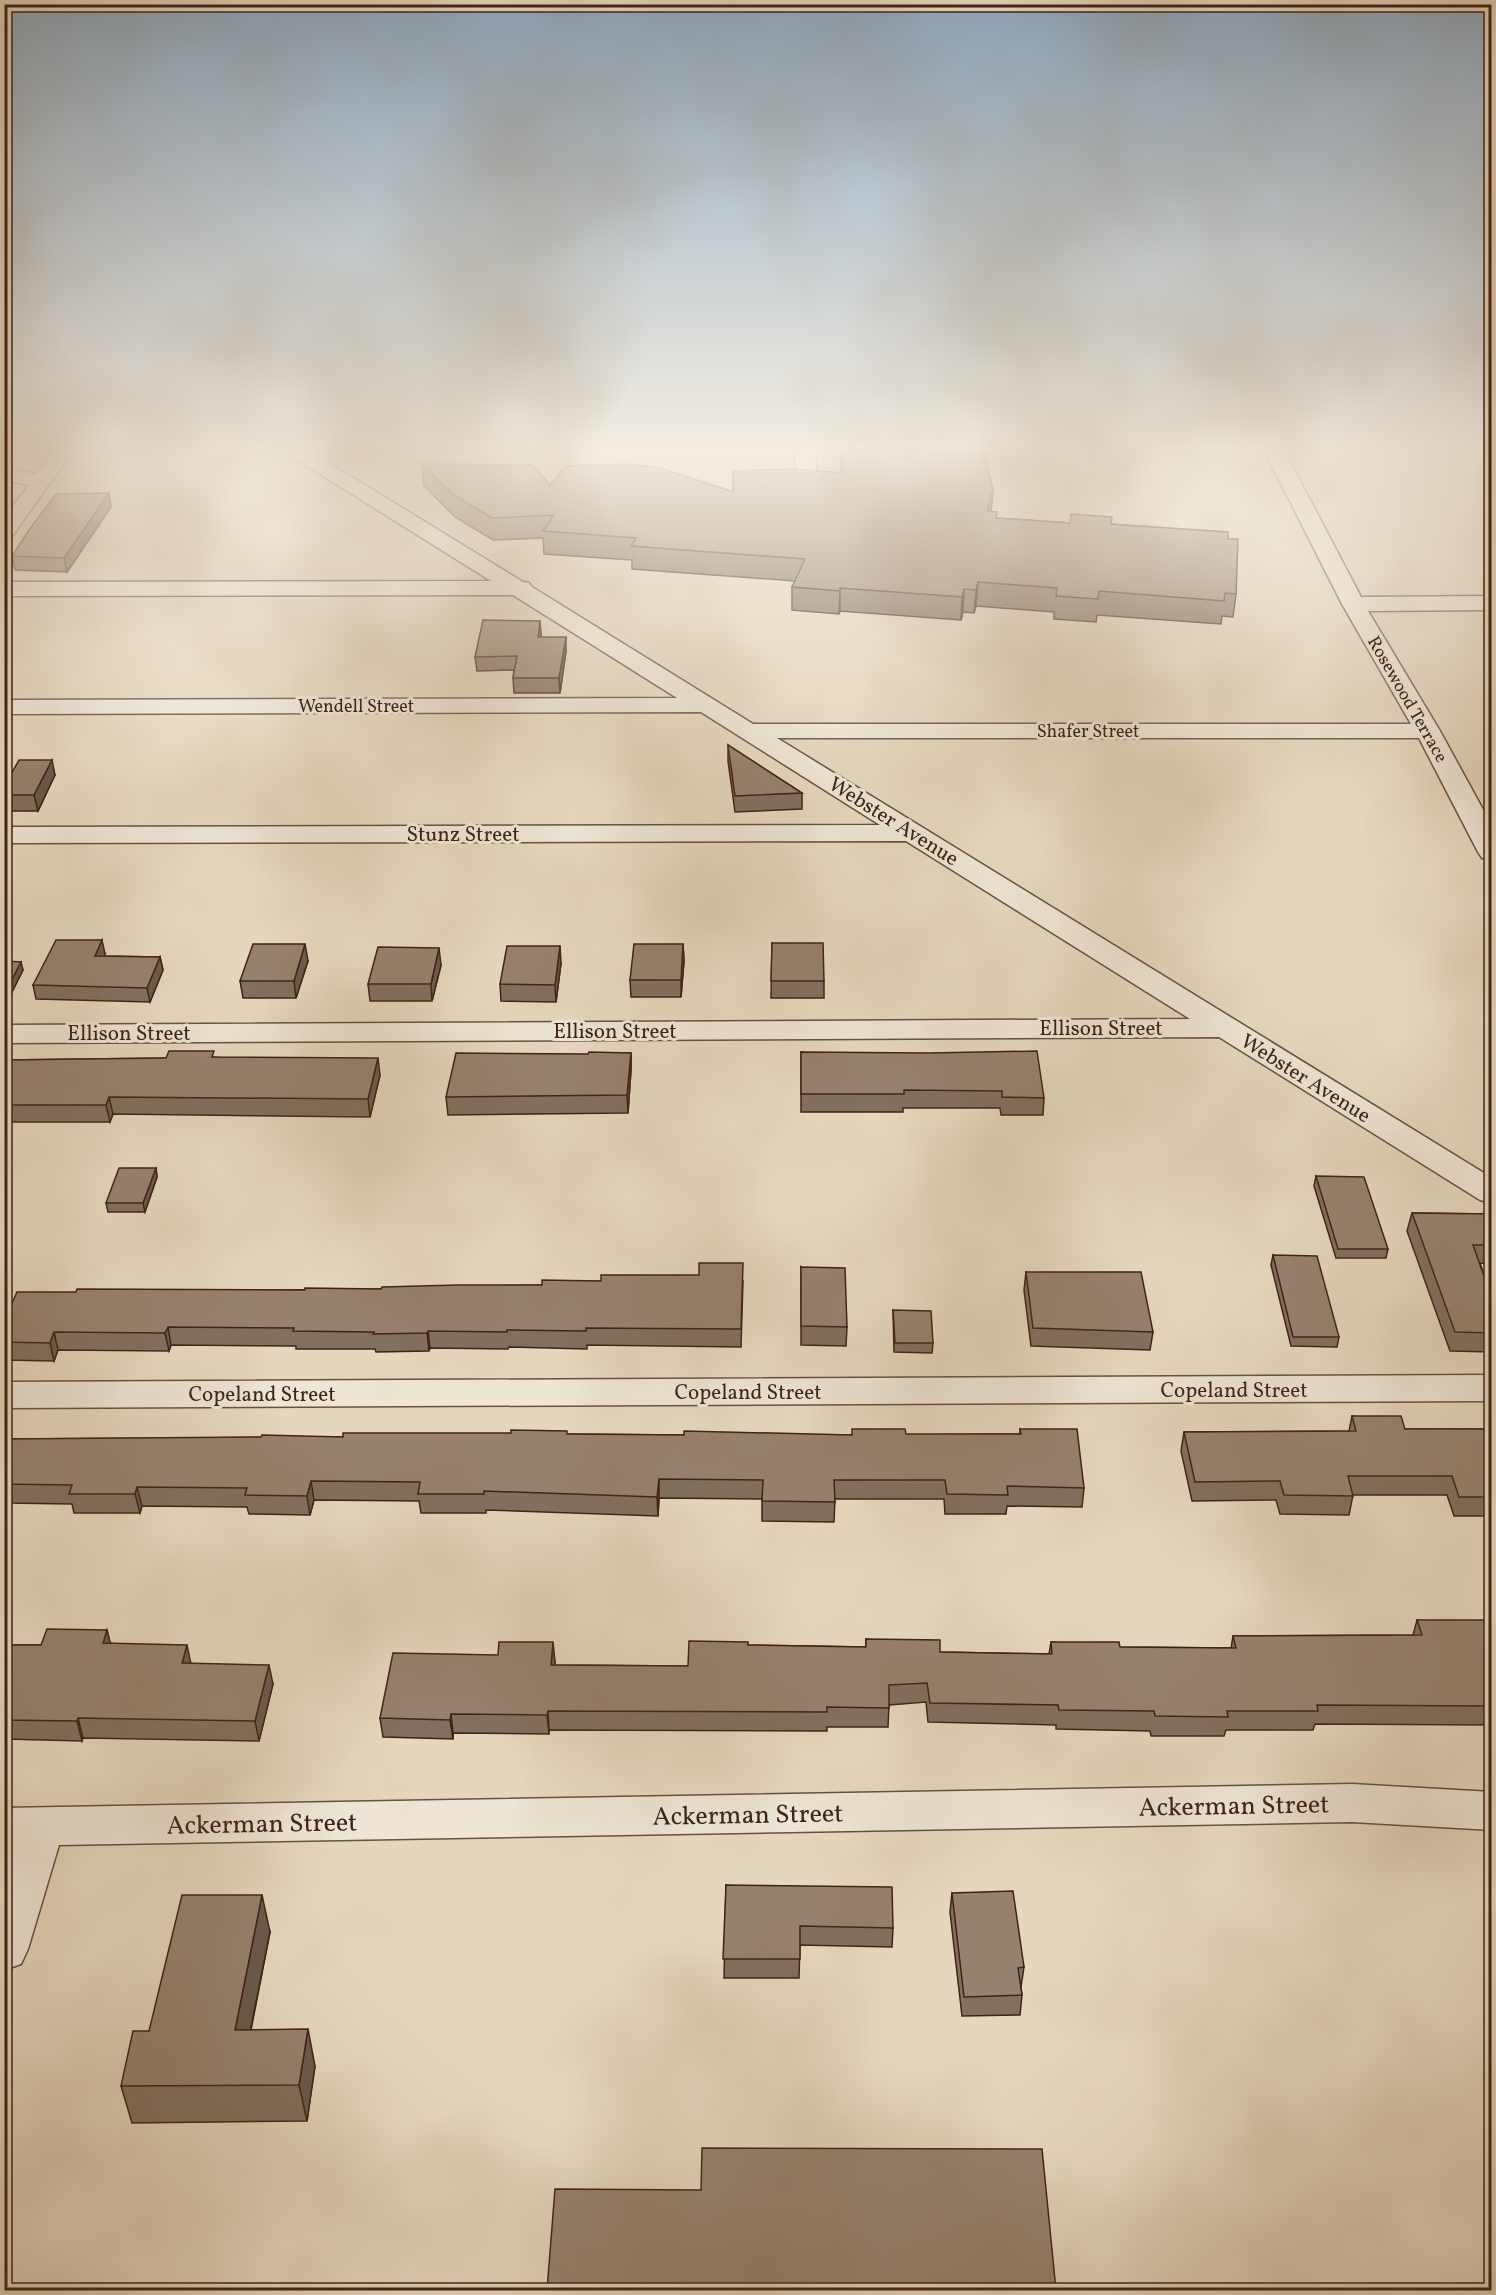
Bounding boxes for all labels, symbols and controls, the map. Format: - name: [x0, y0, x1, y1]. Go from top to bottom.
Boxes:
- street label: Rosewood Terrace: [1360, 632, 1453, 768]
- street label: Wendell Street: [298, 695, 414, 720]
- street label: Shafer Street: [1037, 720, 1139, 745]
- street label: Webster Avenue: [823, 771, 964, 874]
- street label: Stunz Street: [406, 821, 520, 850]
- street label: Ellison Street: [1039, 1015, 1163, 1044]
- street label: Ellison Street: [553, 1018, 677, 1047]
- street label: Ellison Street: [67, 1020, 191, 1049]
- street label: Webster Avenue: [1235, 1028, 1376, 1131]
- street label: Copeland Street: [1160, 1377, 1308, 1406]
- street label: Copeland Street: [674, 1379, 822, 1408]
- street label: Copeland Street: [188, 1381, 336, 1410]
- street label: Ackerman Street: [1138, 1787, 1330, 1827]
- street label: Ackerman Street: [652, 1796, 844, 1836]
- street label: Ackerman Street: [166, 1805, 358, 1845]

